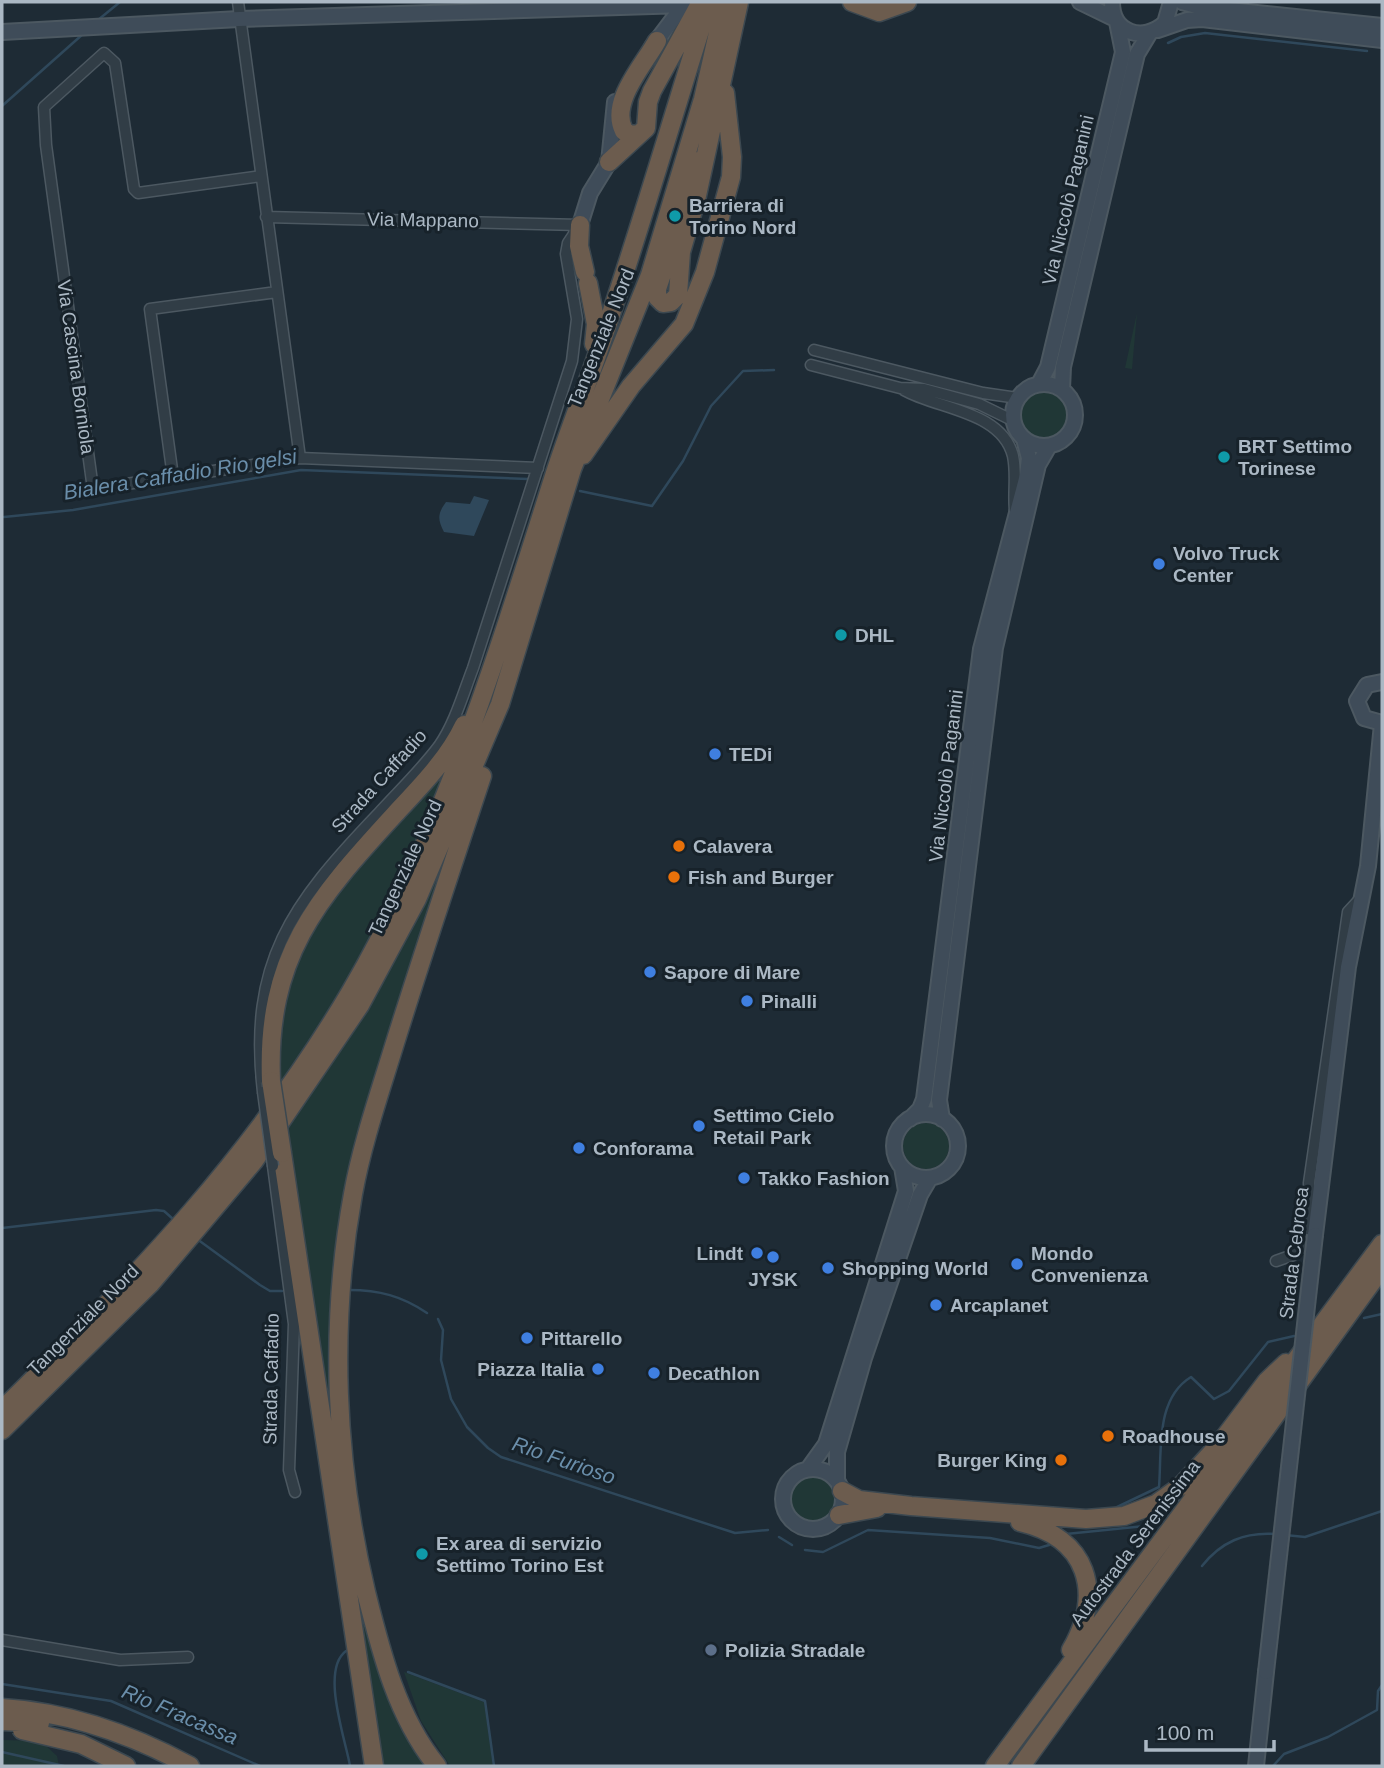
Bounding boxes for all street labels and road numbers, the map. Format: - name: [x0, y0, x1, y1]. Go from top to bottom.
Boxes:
- street label: Via Niccolò Paganini: [1038, 113, 1098, 287]
- street label: Via Mappano: [367, 209, 479, 231]
- street label: Tangenziale Nord: [564, 266, 638, 410]
- street label: Via Cascina Borniola: [53, 278, 99, 456]
- street label: Via Niccolò Paganini: [925, 688, 967, 864]
- street label: Strada Caffadio: [327, 725, 431, 837]
- street label: Tangenziale Nord: [364, 797, 446, 939]
- street label: Strada Cebrosa: [1275, 1185, 1313, 1320]
- street label: Tangenziale Nord: [23, 1260, 143, 1380]
- street label: Strada Caffadio: [259, 1313, 283, 1445]
- street label: Autostrada Serenissima: [1066, 1456, 1204, 1630]

